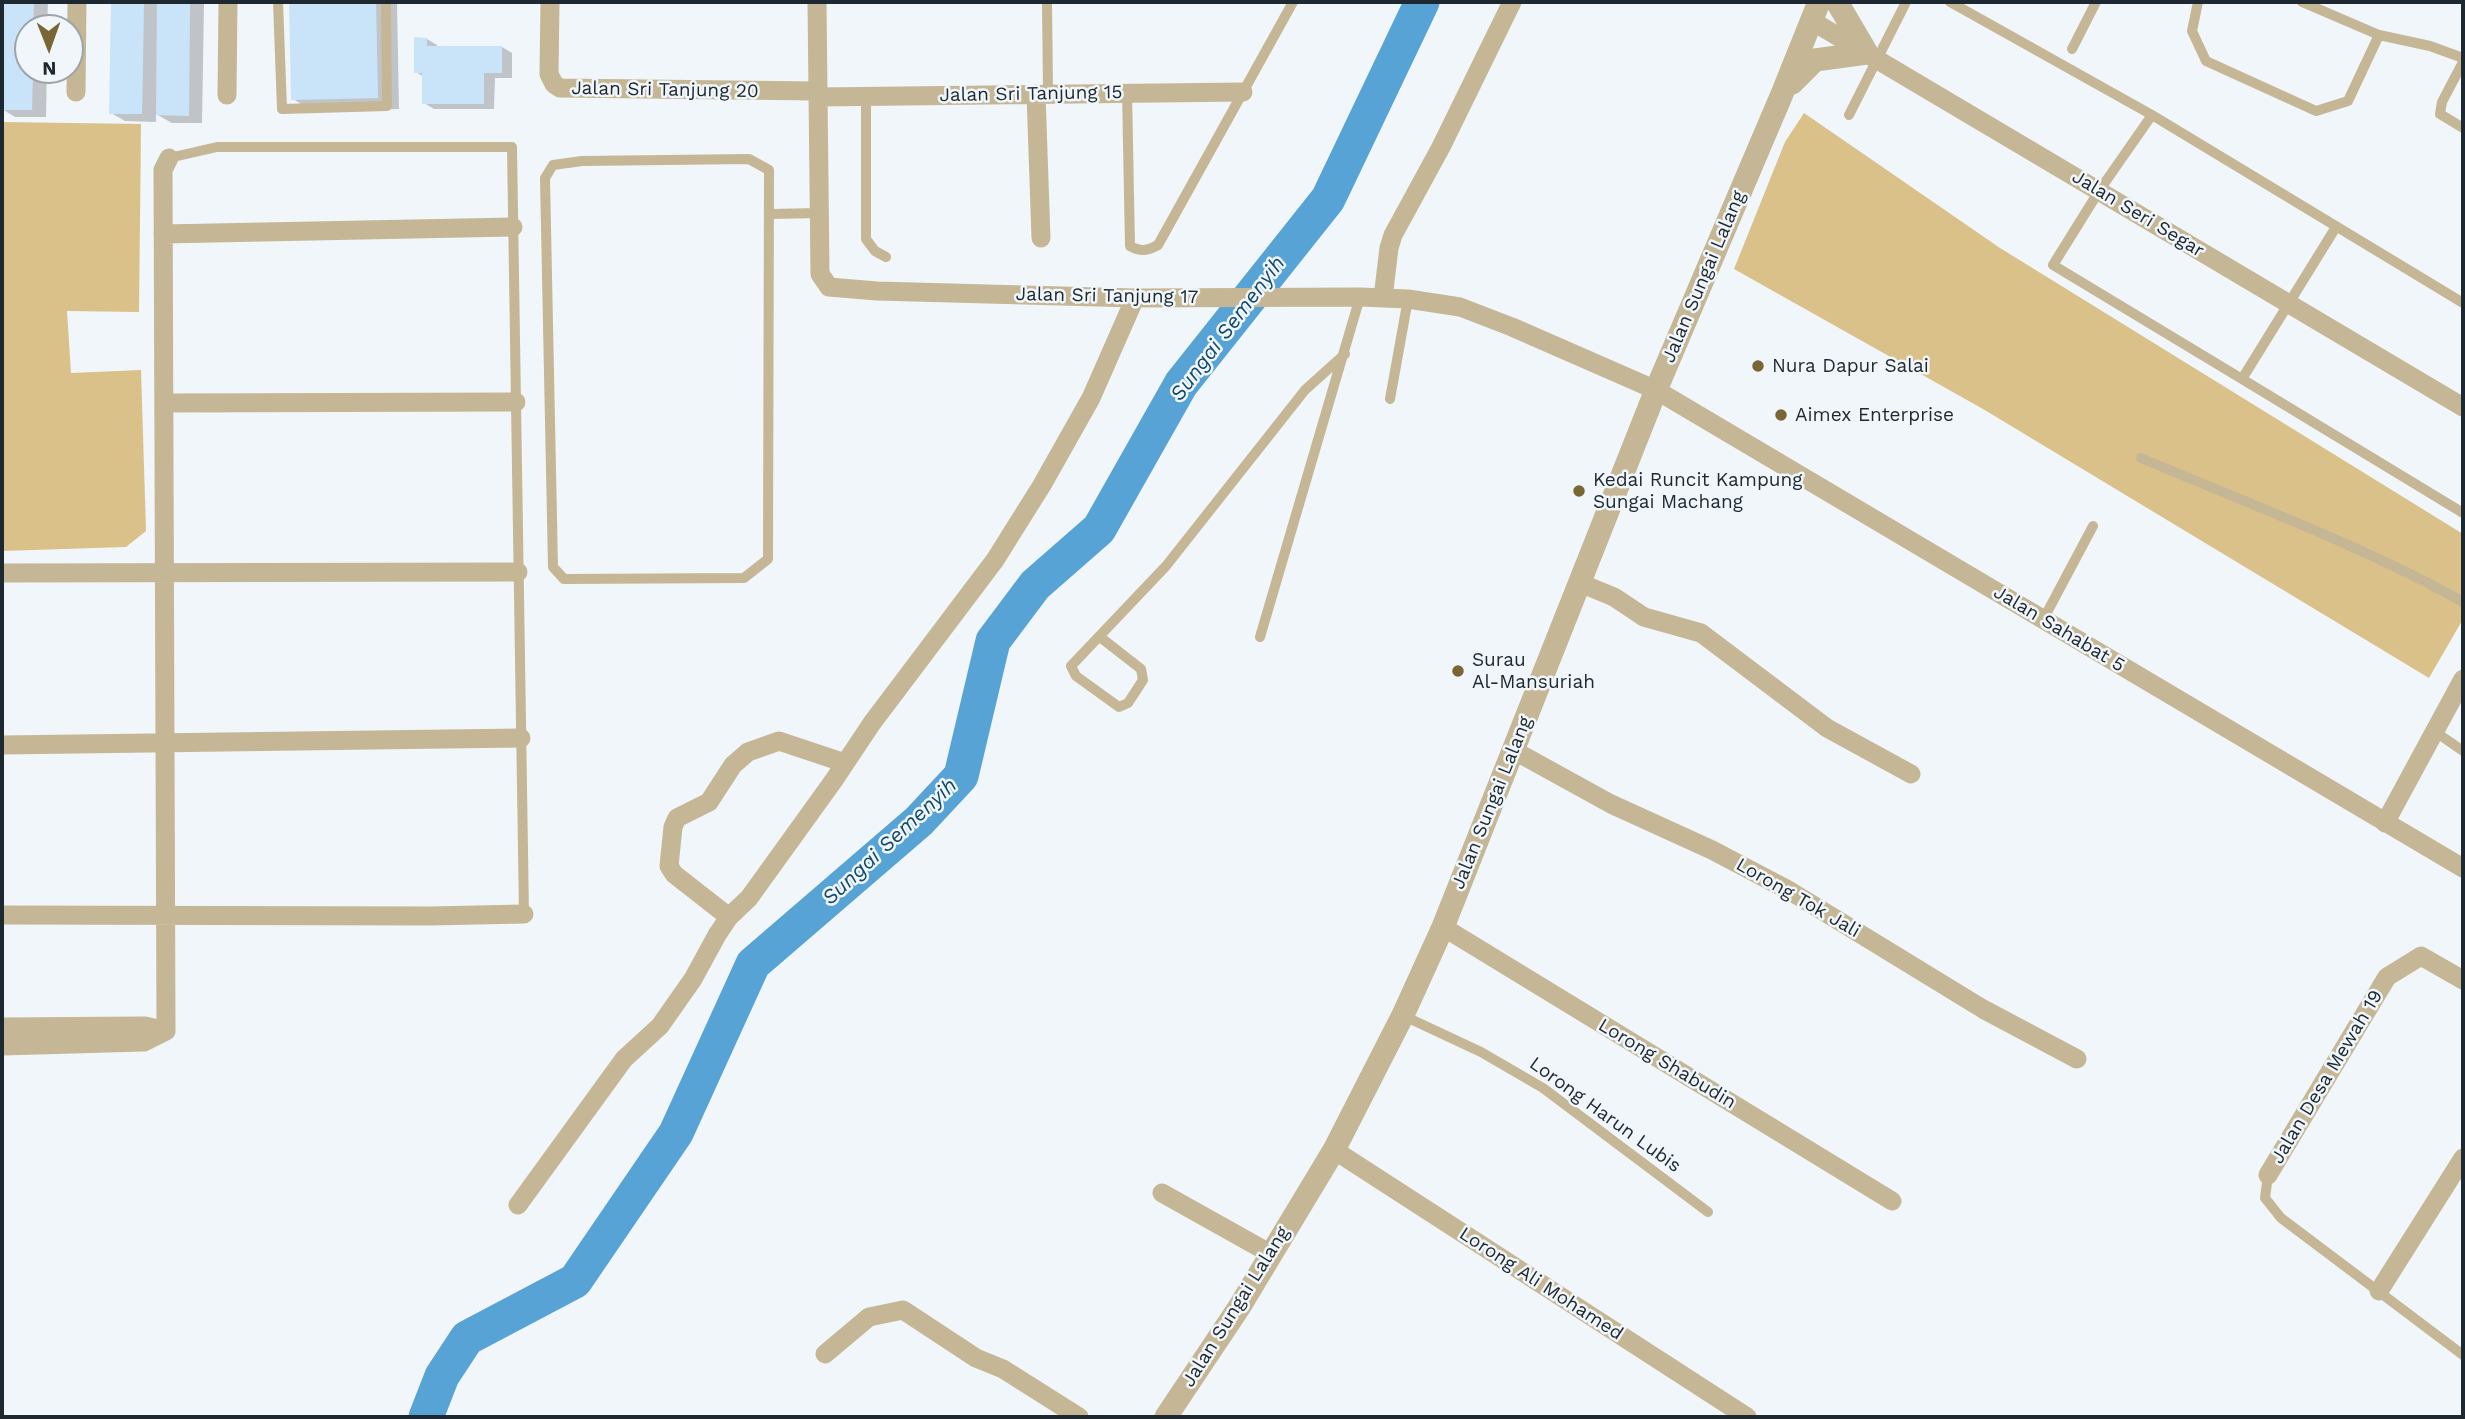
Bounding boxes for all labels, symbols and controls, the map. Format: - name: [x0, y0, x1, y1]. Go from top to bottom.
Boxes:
- north arrow: [14, 14, 84, 84]
- text: N: [42, 57, 57, 80]
- street label: Jalan Sri Tanjung 20: [571, 77, 759, 103]
- street label: Jalan Sri Tanjung 15: [939, 81, 1123, 107]
- street label: Jalan Seri Segar: [2068, 166, 2208, 262]
- street label: Jalan Sungai Lalang: [1657, 188, 1751, 366]
- water label: Sungai Semenyih: [1165, 252, 1291, 406]
- street label: Jalan Sri Tanjung 17: [1016, 283, 1198, 309]
- place label: Nura Dapur Salai: [1772, 355, 1929, 377]
- marker: Nura Dapur Salai: [1750, 358, 1766, 374]
- place label: Aimex Enterprise: [1795, 404, 1954, 426]
- marker: Aimex Enterprise: [1773, 407, 1789, 423]
- place label: Kedai Runcit Kampung Sungai Machang: [1593, 469, 1802, 513]
- marker: Kedai Runcit Kampung Sungai Machang: [1571, 483, 1587, 499]
- street label: Jalan Sahabat 5: [1989, 581, 2129, 677]
- place label: Surau Al-Mansuriah: [1472, 649, 1595, 693]
- marker: Surau Al-Mansuriah: [1450, 663, 1466, 679]
- street label: Jalan Sungai Lalang: [1447, 713, 1537, 893]
- water label: Sungai Semenyih: [818, 773, 962, 911]
- street label: Lorong Tok Jali: [1732, 853, 1864, 943]
- street label: Jalan Desa Mewah 19: [2266, 986, 2388, 1168]
- street label: Lorong Shabudin: [1594, 1014, 1740, 1114]
- street label: Lorong Harun Lubis: [1525, 1052, 1685, 1178]
- street label: Jalan Sungai Lalang: [1177, 1223, 1295, 1391]
- street label: Lorong Ali Mohamed: [1455, 1223, 1627, 1345]

